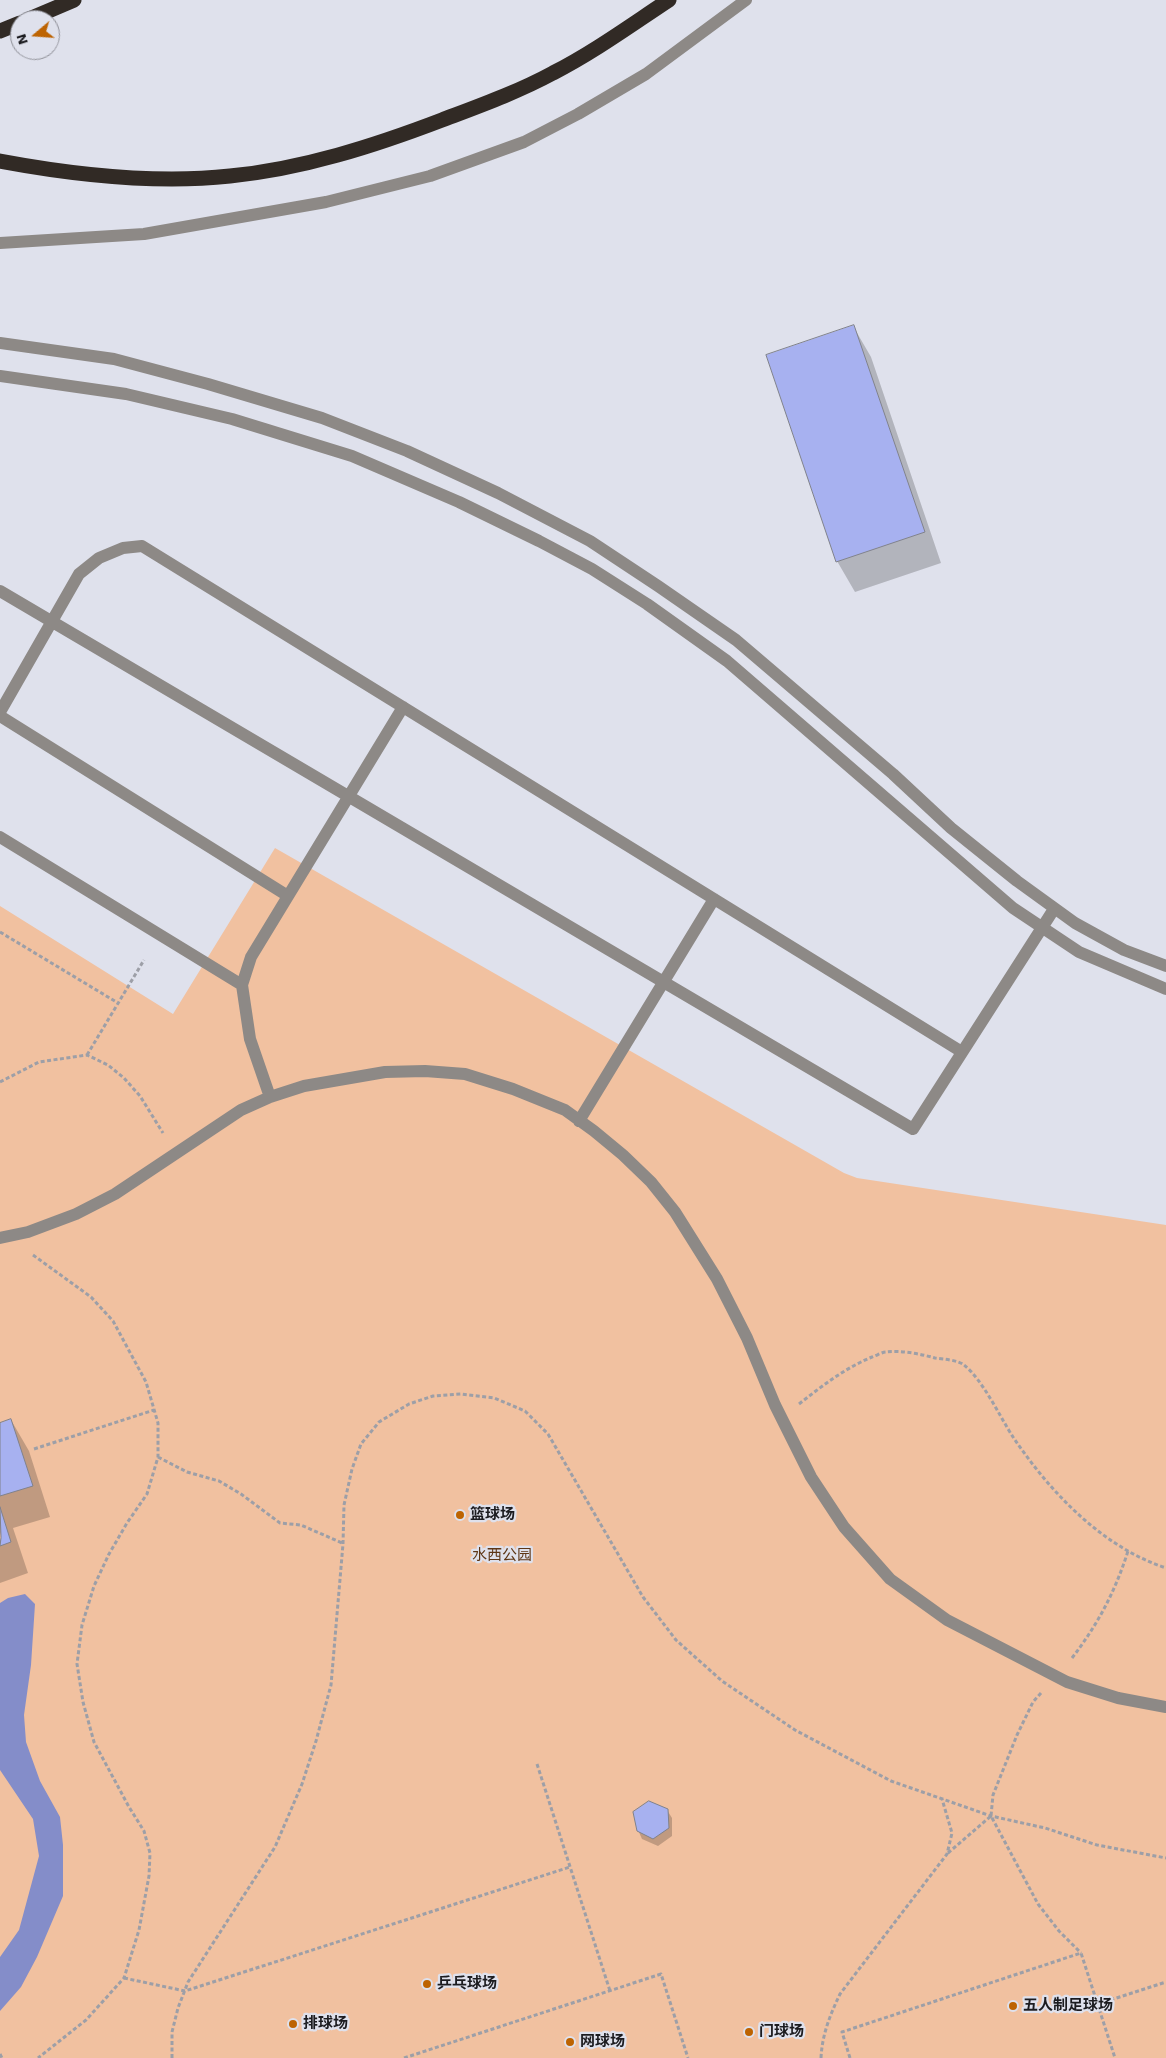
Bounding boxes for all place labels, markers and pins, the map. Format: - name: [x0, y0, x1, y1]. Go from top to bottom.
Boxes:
- place label: 篮球场: [470, 1506, 515, 1524]
- marker: 篮球场: [454, 1509, 466, 1521]
- place label: 乒乓球场: [437, 1975, 497, 1993]
- marker: 乒乓球场: [421, 1978, 433, 1990]
- place label: 五人制足球场: [1023, 1997, 1113, 2015]
- marker: 五人制足球场: [1007, 2000, 1019, 2012]
- place label: 排球场: [303, 2015, 348, 2033]
- marker: 排球场: [287, 2018, 299, 2030]
- place label: ‌门球场‌: [759, 2023, 804, 2041]
- marker: ‌门球场‌: [743, 2026, 755, 2038]
- place label: 网球场: [580, 2033, 625, 2051]
- marker: 网球场: [564, 2036, 576, 2048]

